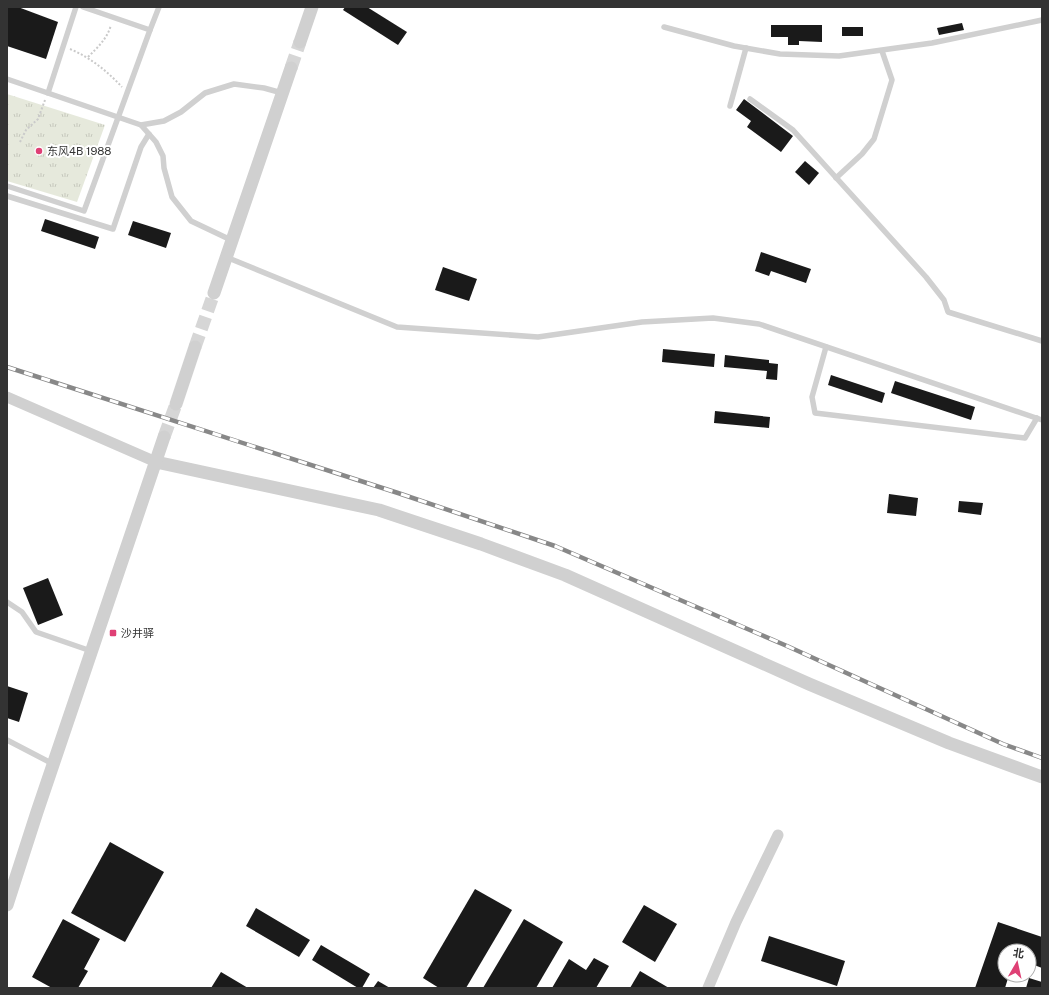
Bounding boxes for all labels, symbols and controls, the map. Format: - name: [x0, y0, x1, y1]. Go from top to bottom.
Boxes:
- place label: 东风4B 1988: [47, 145, 111, 157]
- marker: 东风4B 1988: [34, 146, 44, 156]
- place label: 沙井驿: [121, 627, 154, 639]
- marker: 沙井驿: [108, 628, 118, 638]
- north arrow: [997, 943, 1037, 983]
- text: 北: [1012, 946, 1025, 960]

